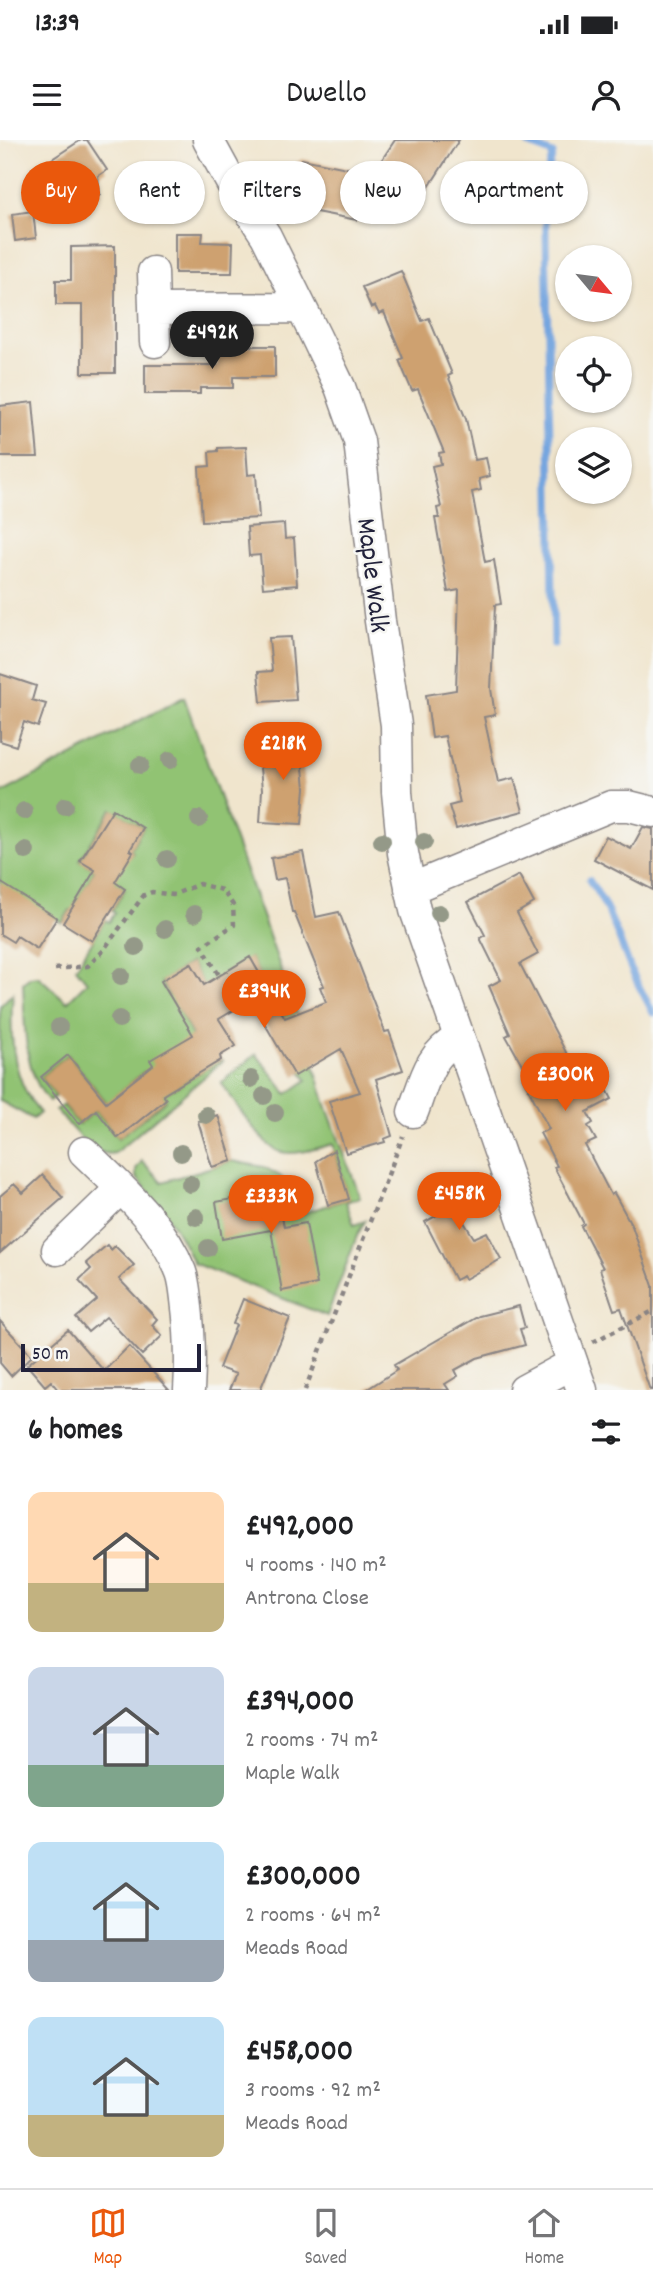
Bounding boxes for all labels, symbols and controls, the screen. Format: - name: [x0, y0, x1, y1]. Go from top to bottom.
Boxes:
- text: 13:39: [35, 6, 80, 43]
- text: Dwello: [286, 72, 367, 118]
- icon: menu: [28, 76, 66, 114]
- icon: person: [587, 76, 625, 114]
- chip: Buy: [21, 161, 100, 224]
- chip: Rent: [114, 161, 205, 224]
- chip: Filters: [219, 161, 326, 224]
- chip: New: [340, 161, 426, 224]
- chip: Apartment: [440, 161, 588, 224]
- north arrow: [555, 245, 632, 322]
- map controls: [555, 245, 632, 504]
- pin: £492K: [163, 312, 261, 371]
- text: £492K: [186, 317, 238, 350]
- button: locate: [555, 336, 632, 413]
- button: layers: [555, 427, 632, 504]
- street label: Maple Walk: [343, 516, 397, 635]
- pin: £218K: [234, 722, 332, 782]
- text: £218K: [260, 728, 306, 761]
- pin: £394K: [215, 970, 313, 1030]
- text: £394K: [238, 976, 290, 1009]
- pin: £300K: [516, 1054, 614, 1113]
- text: £300K: [536, 1059, 594, 1092]
- pin: £458K: [410, 1172, 508, 1232]
- pin: £333K: [222, 1176, 320, 1235]
- text: £458K: [433, 1178, 485, 1211]
- text: £333K: [245, 1181, 297, 1214]
- scale bar: [21, 1341, 201, 1373]
- text: 50 m: [32, 1342, 69, 1369]
- text: 6 homes: [28, 1411, 123, 1454]
- icon: filters: [587, 1413, 625, 1451]
- text: £492,000: [245, 1507, 354, 1550]
- icon: home: [84, 1520, 168, 1604]
- text: 4 rooms · 140 m²: [245, 1550, 387, 1583]
- text: Antrona Close: [245, 1583, 369, 1616]
- text: £394,000: [245, 1682, 354, 1725]
- icon: home: [84, 1695, 168, 1779]
- text: 2 rooms · 74 m²: [245, 1725, 378, 1758]
- text: Maple Walk: [245, 1758, 340, 1791]
- text: £300,000: [245, 1857, 361, 1900]
- icon: home: [84, 1870, 168, 1954]
- text: 2 rooms · 64 m²: [245, 1900, 381, 1933]
- text: Meads Road: [245, 1933, 348, 1966]
- text: £458,000: [245, 2032, 353, 2075]
- icon: home: [84, 2045, 168, 2129]
- text: 3 rooms · 92 m²: [245, 2075, 381, 2108]
- text: Meads Road: [245, 2108, 348, 2141]
- tab: Map: [89, 2204, 127, 2273]
- tab: Saved: [304, 2204, 347, 2273]
- tab: Home: [525, 2204, 564, 2273]

